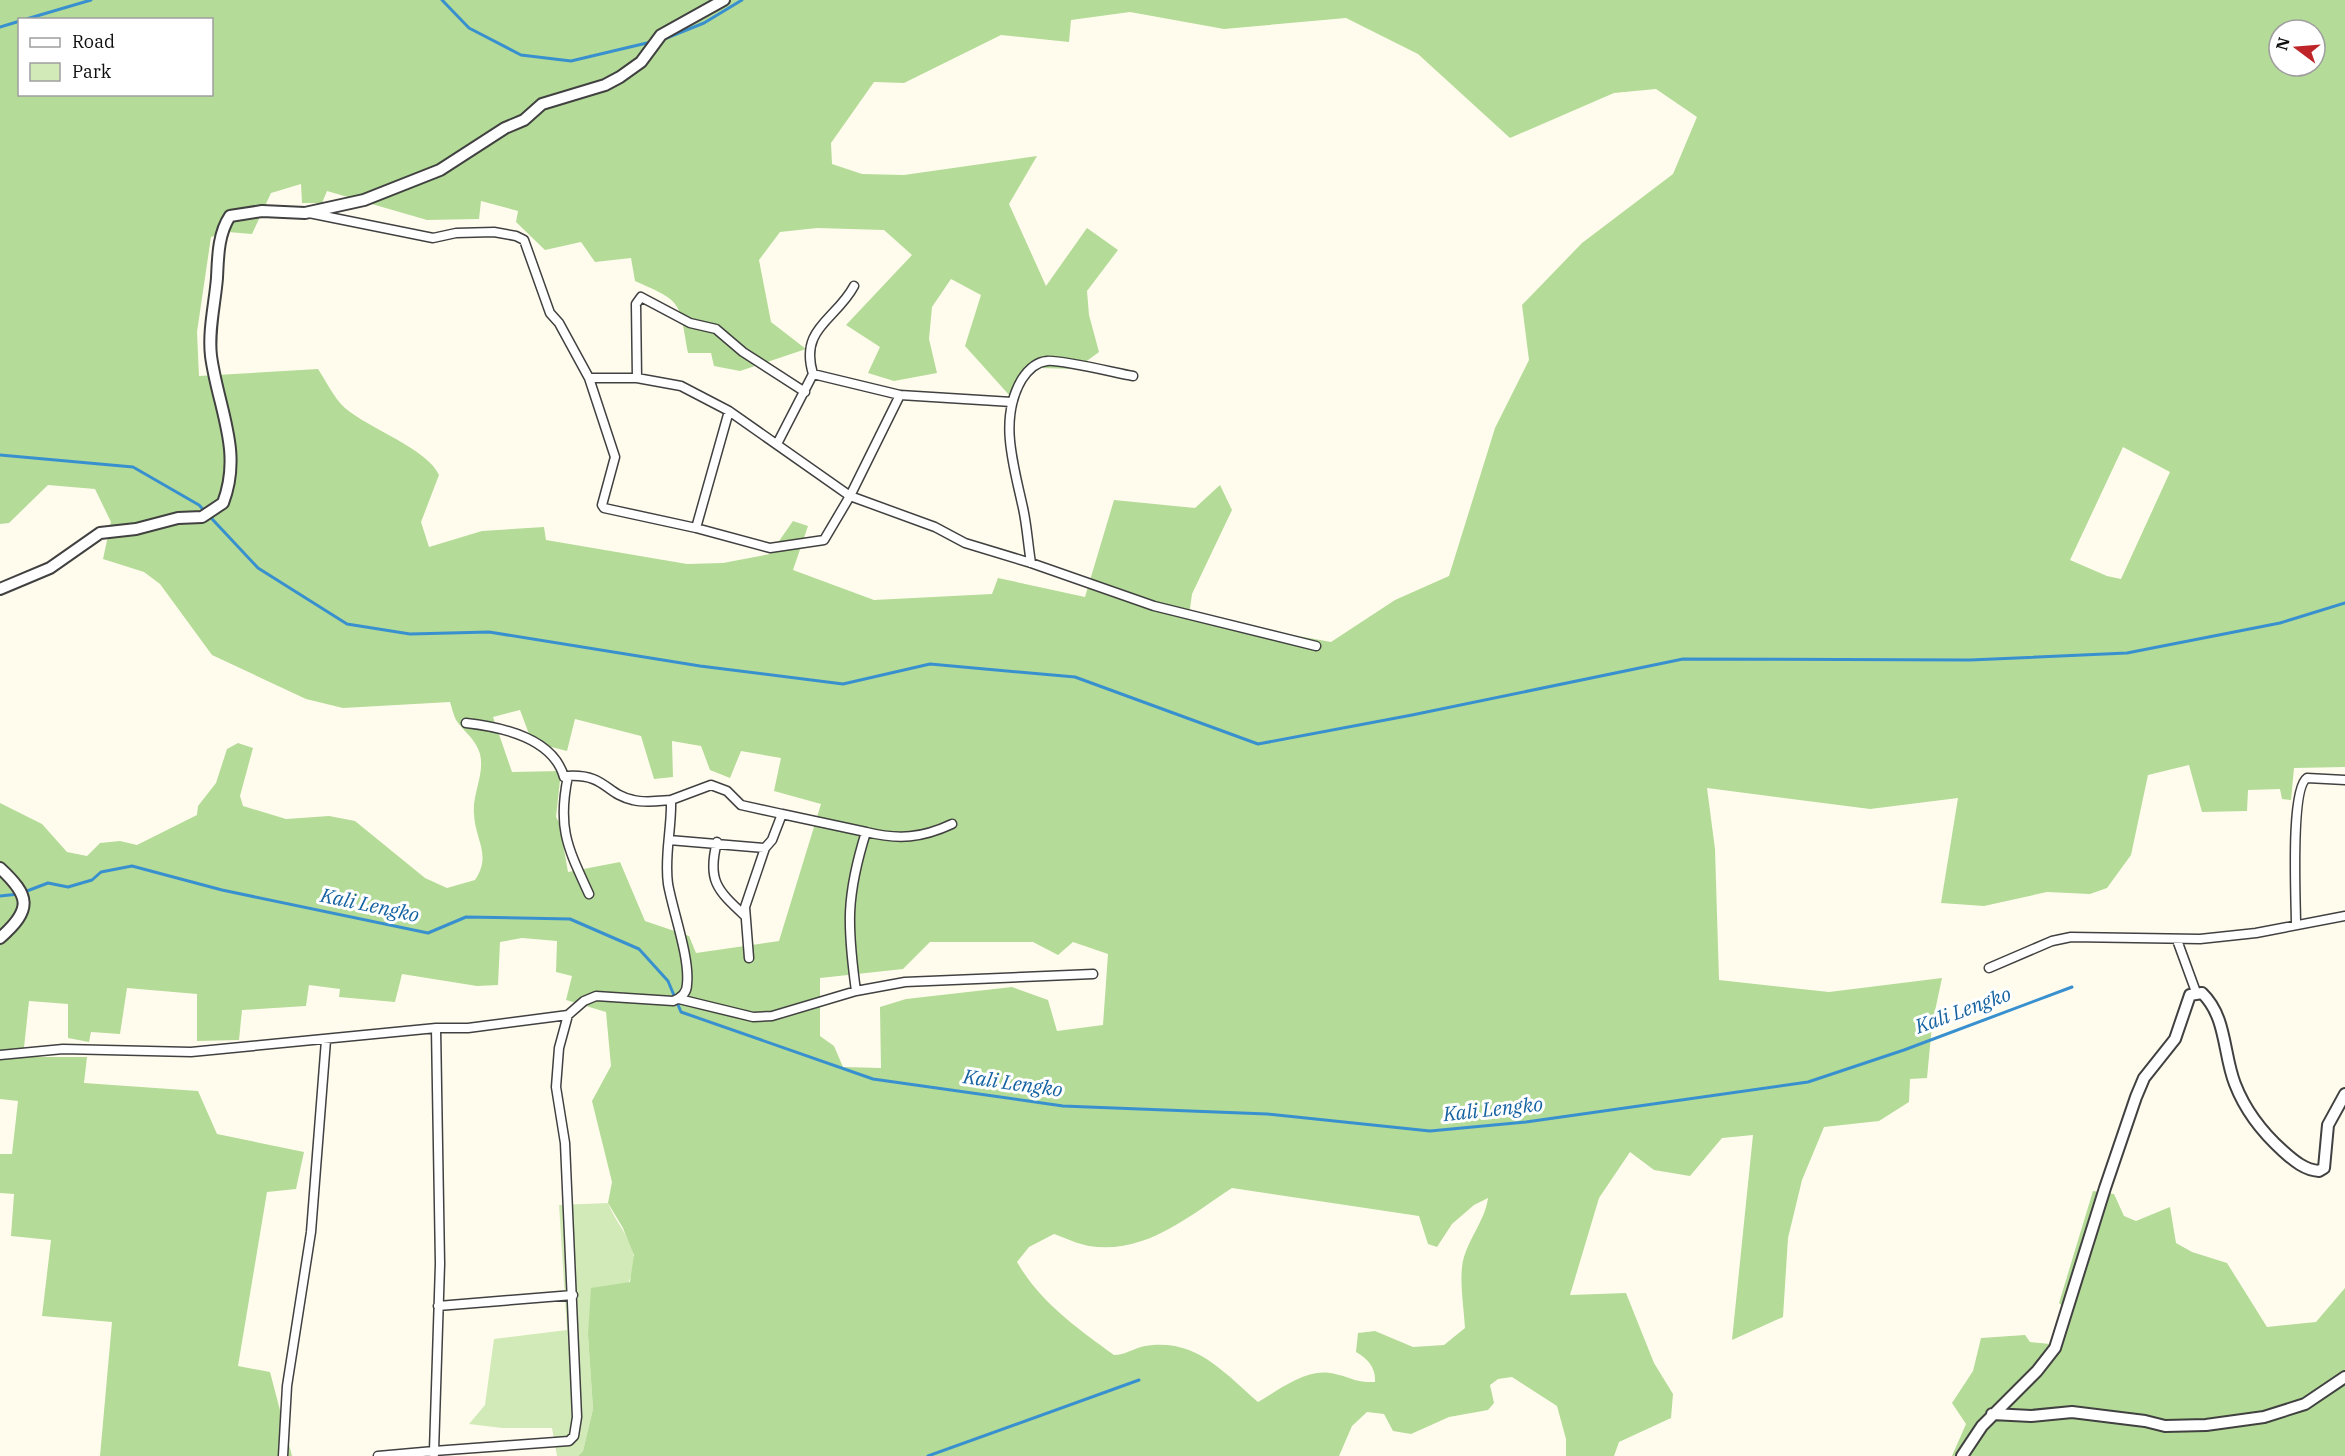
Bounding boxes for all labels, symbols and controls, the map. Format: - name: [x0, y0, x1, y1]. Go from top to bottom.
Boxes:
- legend: [18, 18, 213, 96]
- north arrow: [2267, 18, 2327, 78]
- text: Road: [72, 30, 115, 53]
- text: N: [2271, 35, 2294, 53]
- text: Park: [72, 60, 112, 83]
- water label: Kali Lengko: [317, 881, 422, 928]
- water label: Kali Lengko: [1910, 980, 2015, 1040]
- water label: Kali Lengko: [961, 1062, 1065, 1103]
- water label: Kali Lengko: [1441, 1090, 1544, 1127]

